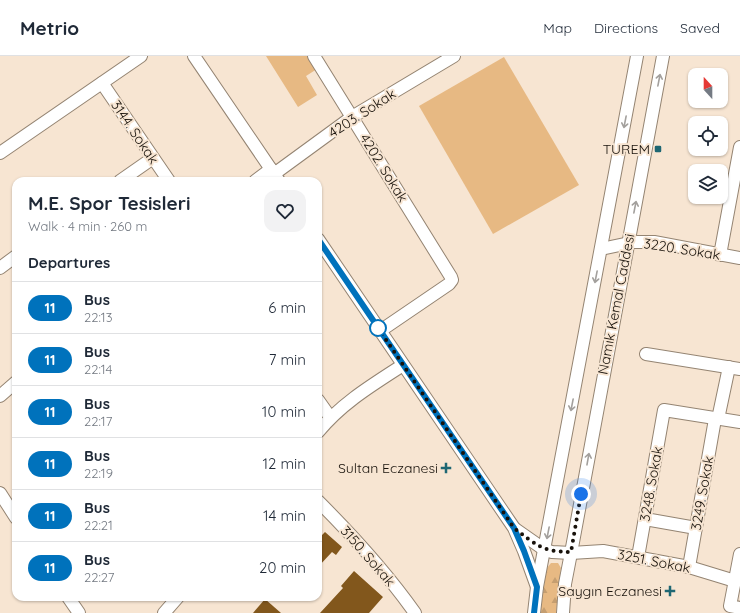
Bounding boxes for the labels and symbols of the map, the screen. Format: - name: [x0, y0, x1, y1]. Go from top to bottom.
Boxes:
- north arrow: [688, 68, 728, 108]
- one-way arrow: [655, 73, 663, 86]
- street label: 4203. Sokak: [325, 85, 399, 141]
- street label: 3144. Sokak: [107, 97, 163, 167]
- one-way arrow: [621, 115, 629, 128]
- street label: 4202. Sokak: [356, 130, 412, 206]
- place label: TUREM: [603, 140, 650, 158]
- marker: TUREM: [653, 144, 663, 154]
- one-way arrow: [631, 201, 639, 214]
- street label: Namık Kemal Caddesi: [594, 232, 638, 376]
- street label: 3220. Sokak: [642, 234, 722, 264]
- one-way arrow: [592, 270, 600, 283]
- unlabelled marker: [369, 319, 387, 337]
- one-way arrow: [568, 398, 576, 411]
- street label: 3248. Sokak: [636, 445, 666, 523]
- one-way arrow: [584, 453, 592, 466]
- street label: 3249. Sokak: [687, 454, 717, 532]
- place label: Sultan Eczanesi: [338, 459, 438, 477]
- marker: Sultan Eczanesi: [441, 463, 451, 473]
- your location: [571, 484, 591, 504]
- street label: 3150. Sokak: [337, 522, 399, 590]
- one-way arrow: [544, 526, 552, 539]
- street label: 3251. Sokak: [616, 545, 692, 577]
- place label: Saygın Eczanesi: [558, 582, 662, 600]
- marker: Saygın Eczanesi: [665, 586, 675, 596]

